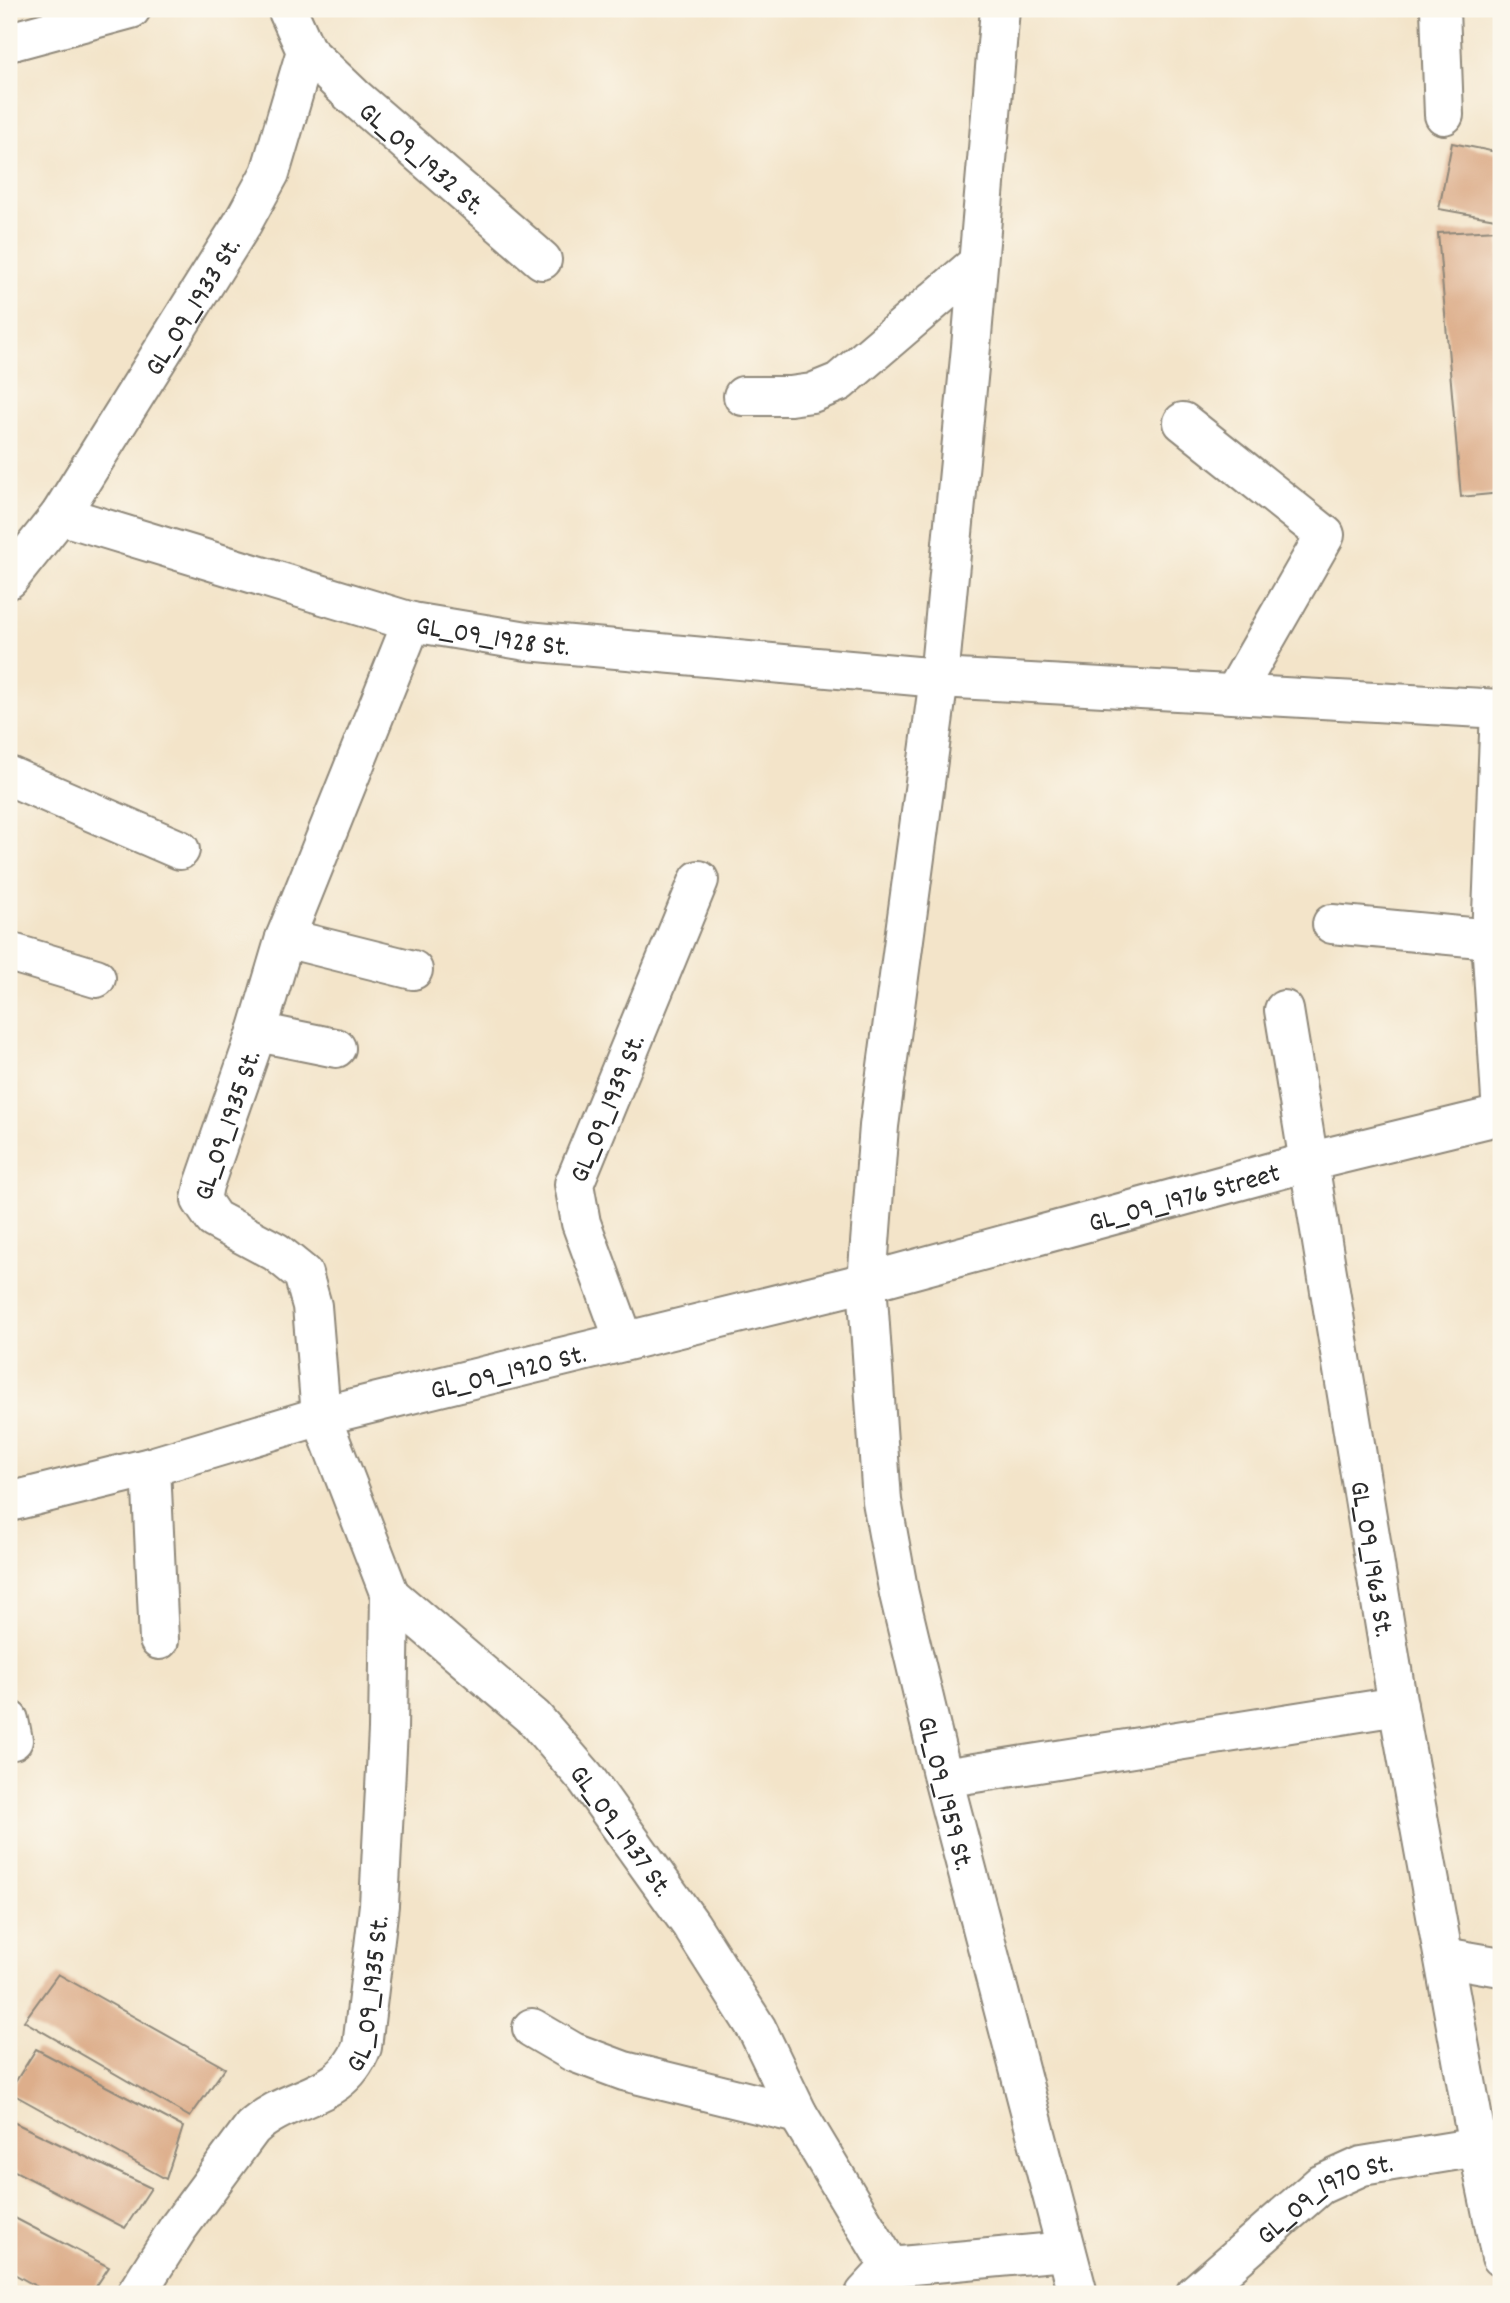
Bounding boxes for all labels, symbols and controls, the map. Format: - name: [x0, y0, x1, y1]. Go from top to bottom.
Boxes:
- street label: GL_09_1932 St.: [348, 94, 492, 227]
- street label: GL_09_1933 St.: [137, 231, 254, 385]
- street label: GL_09_1928 St.: [412, 608, 571, 670]
- street label: GL_09_1939 St.: [562, 1029, 658, 1190]
- street label: GL_09_1935 St.: [186, 1045, 274, 1204]
- street label: GL_09_1976 Street: [1085, 1156, 1285, 1246]
- street label: GL_09_1920 St.: [427, 1337, 591, 1413]
- street label: GL_09_1963 St.: [1336, 1478, 1401, 1641]
- street label: GL_09_1959 St.: [904, 1713, 981, 1876]
- street label: GL_09_1937 St.: [558, 1757, 680, 1907]
- street label: GL_09_1935 St.: [338, 1914, 403, 2082]
- street label: GL_09_1970 St.: [1249, 2146, 1397, 2257]

